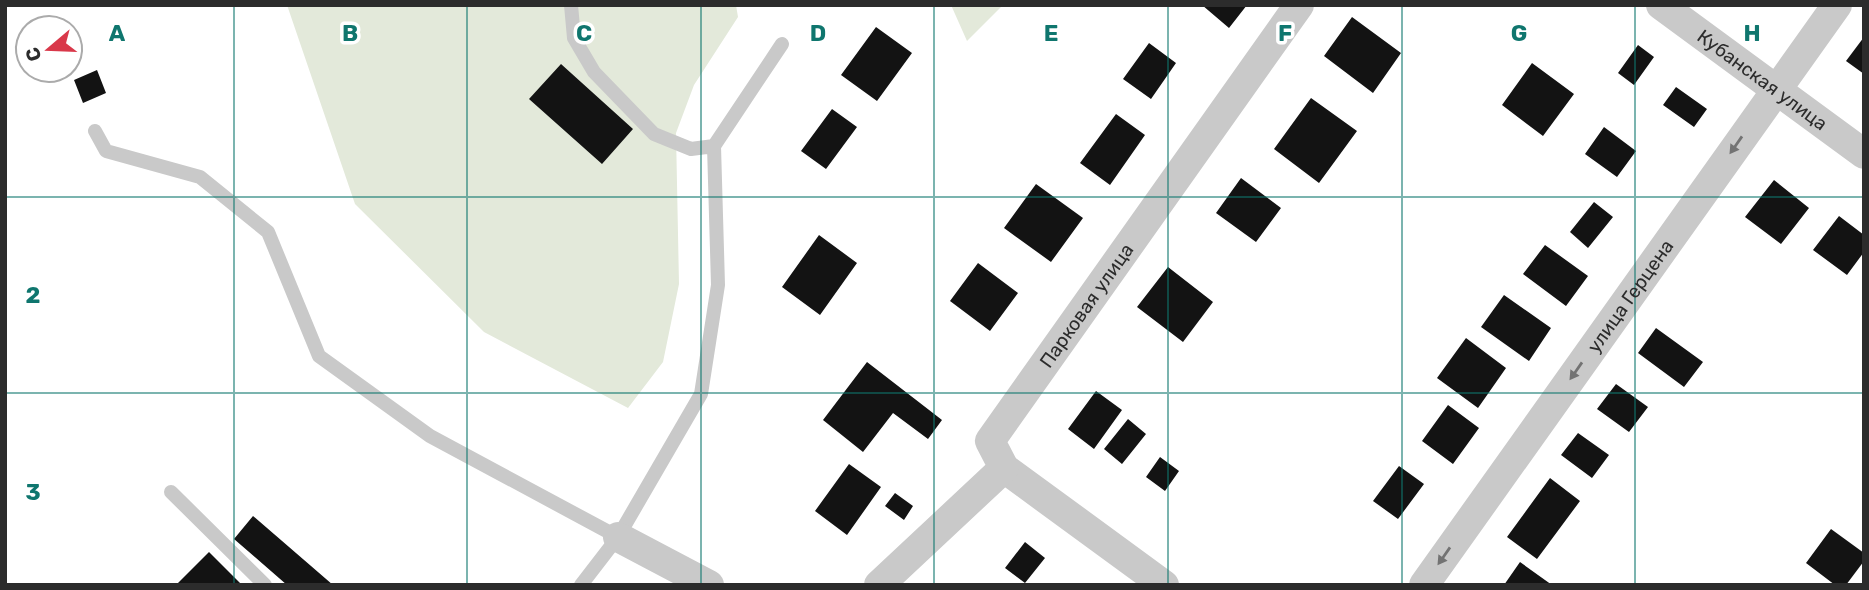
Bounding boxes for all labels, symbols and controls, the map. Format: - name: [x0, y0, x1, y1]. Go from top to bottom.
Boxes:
- north arrow: [14, 14, 84, 84]
- text: A: [109, 19, 126, 47]
- text: B: [342, 19, 358, 47]
- text: C: [576, 19, 592, 47]
- text: D: [810, 19, 826, 47]
- text: E: [1044, 19, 1058, 47]
- text: F: [1278, 19, 1292, 47]
- text: G: [1511, 19, 1527, 47]
- text: H: [1743, 19, 1761, 47]
- street label: Кубанская улица: [1693, 25, 1832, 135]
- text: С: [20, 44, 46, 64]
- one-way arrow: [1730, 136, 1744, 154]
- street label: улица Герцена: [1582, 235, 1678, 357]
- street label: Парковая улица: [1035, 239, 1138, 372]
- text: 2: [26, 281, 40, 309]
- one-way arrow: [1569, 362, 1583, 380]
- text: 3: [25, 478, 41, 506]
- one-way arrow: [1437, 547, 1451, 565]

